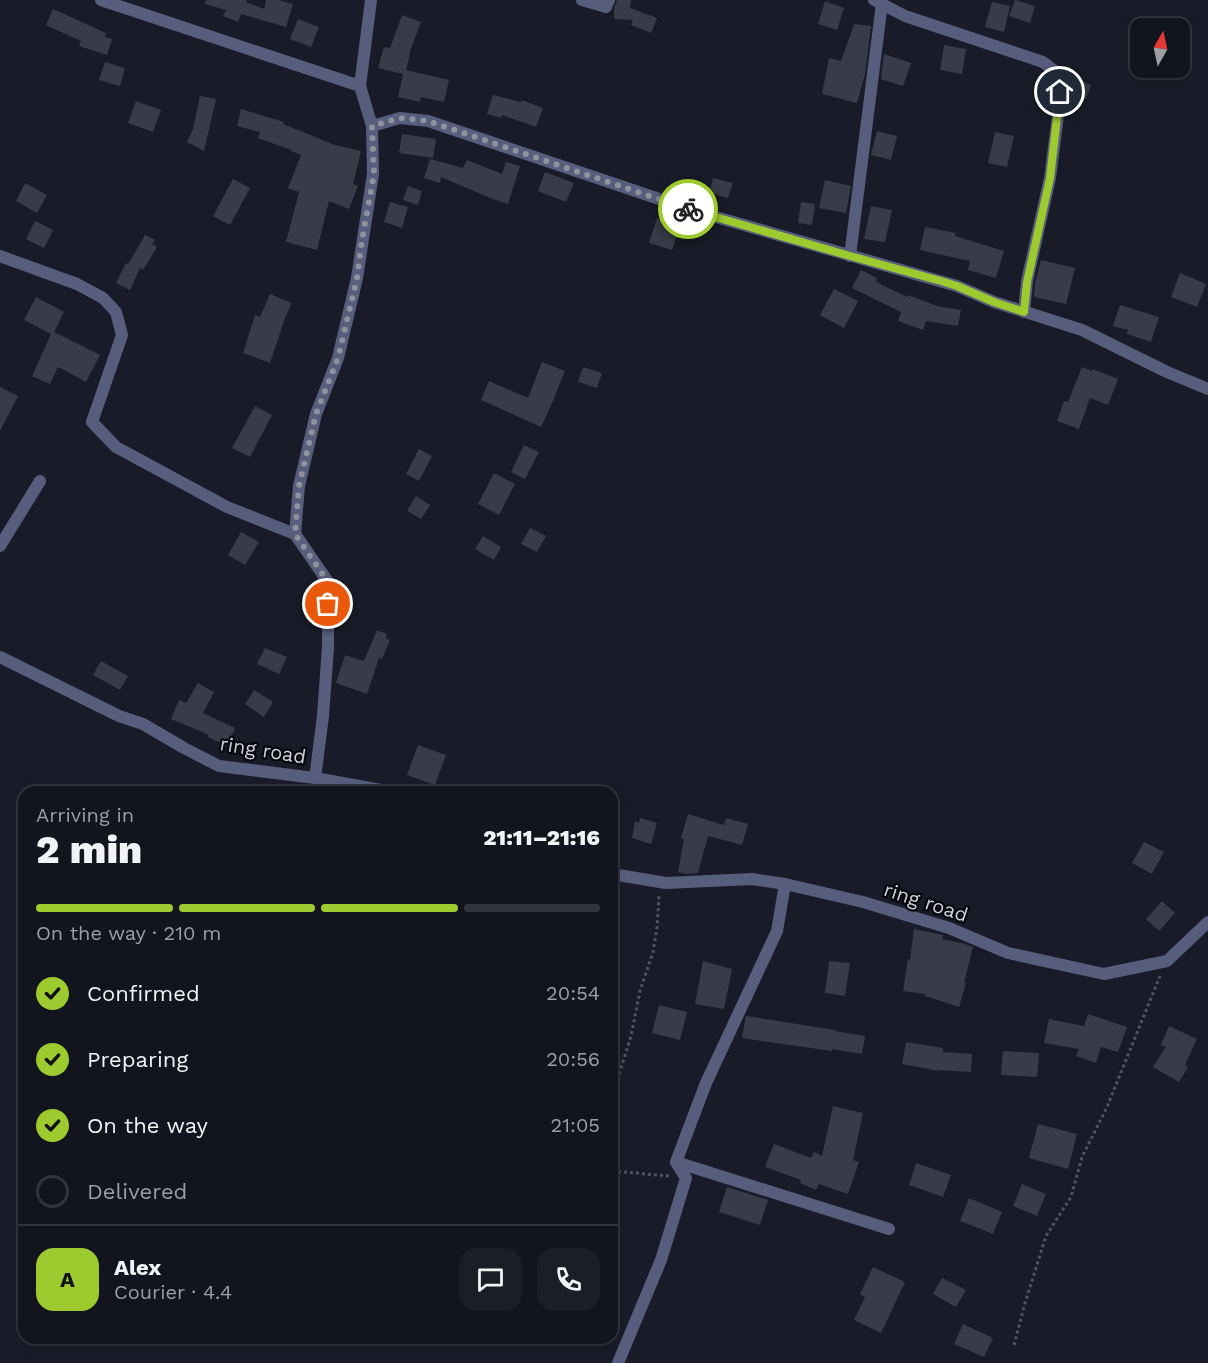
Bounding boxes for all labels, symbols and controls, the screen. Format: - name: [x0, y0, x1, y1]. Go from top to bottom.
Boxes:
- north arrow: [1130, 18, 1190, 78]
- map controls: [1130, 18, 1190, 78]
- pin: [1034, 66, 1085, 117]
- icon: home: [1043, 75, 1076, 108]
- courier: [658, 179, 718, 239]
- icon: bike: [672, 193, 705, 226]
- pin: [302, 578, 353, 629]
- icon: bag: [311, 587, 344, 620]
- street label: ring road: [218, 731, 308, 769]
- text: Arriving in: [36, 803, 134, 827]
- text: 21:11–21:16: [483, 825, 600, 850]
- text: 2 min: [36, 827, 142, 872]
- street label: ring road: [881, 877, 971, 927]
- text: On the way · 210 m: [36, 921, 221, 945]
- icon: check: [36, 977, 69, 1010]
- text: Confirmed: [87, 981, 200, 1006]
- text: 20:54: [546, 981, 600, 1005]
- icon: check: [36, 1043, 69, 1076]
- text: Preparing: [87, 1047, 188, 1072]
- text: 20:56: [546, 1047, 600, 1071]
- icon: check: [36, 1109, 69, 1142]
- text: On the way: [87, 1113, 208, 1138]
- text: 21:05: [551, 1113, 600, 1137]
- text: Delivered: [87, 1179, 187, 1204]
- button: chat: [459, 1248, 522, 1311]
- button: phone: [537, 1248, 600, 1311]
- text: Alex: [114, 1255, 161, 1280]
- text: A: [60, 1267, 75, 1292]
- text: Courier · 4.4: [114, 1280, 232, 1304]

